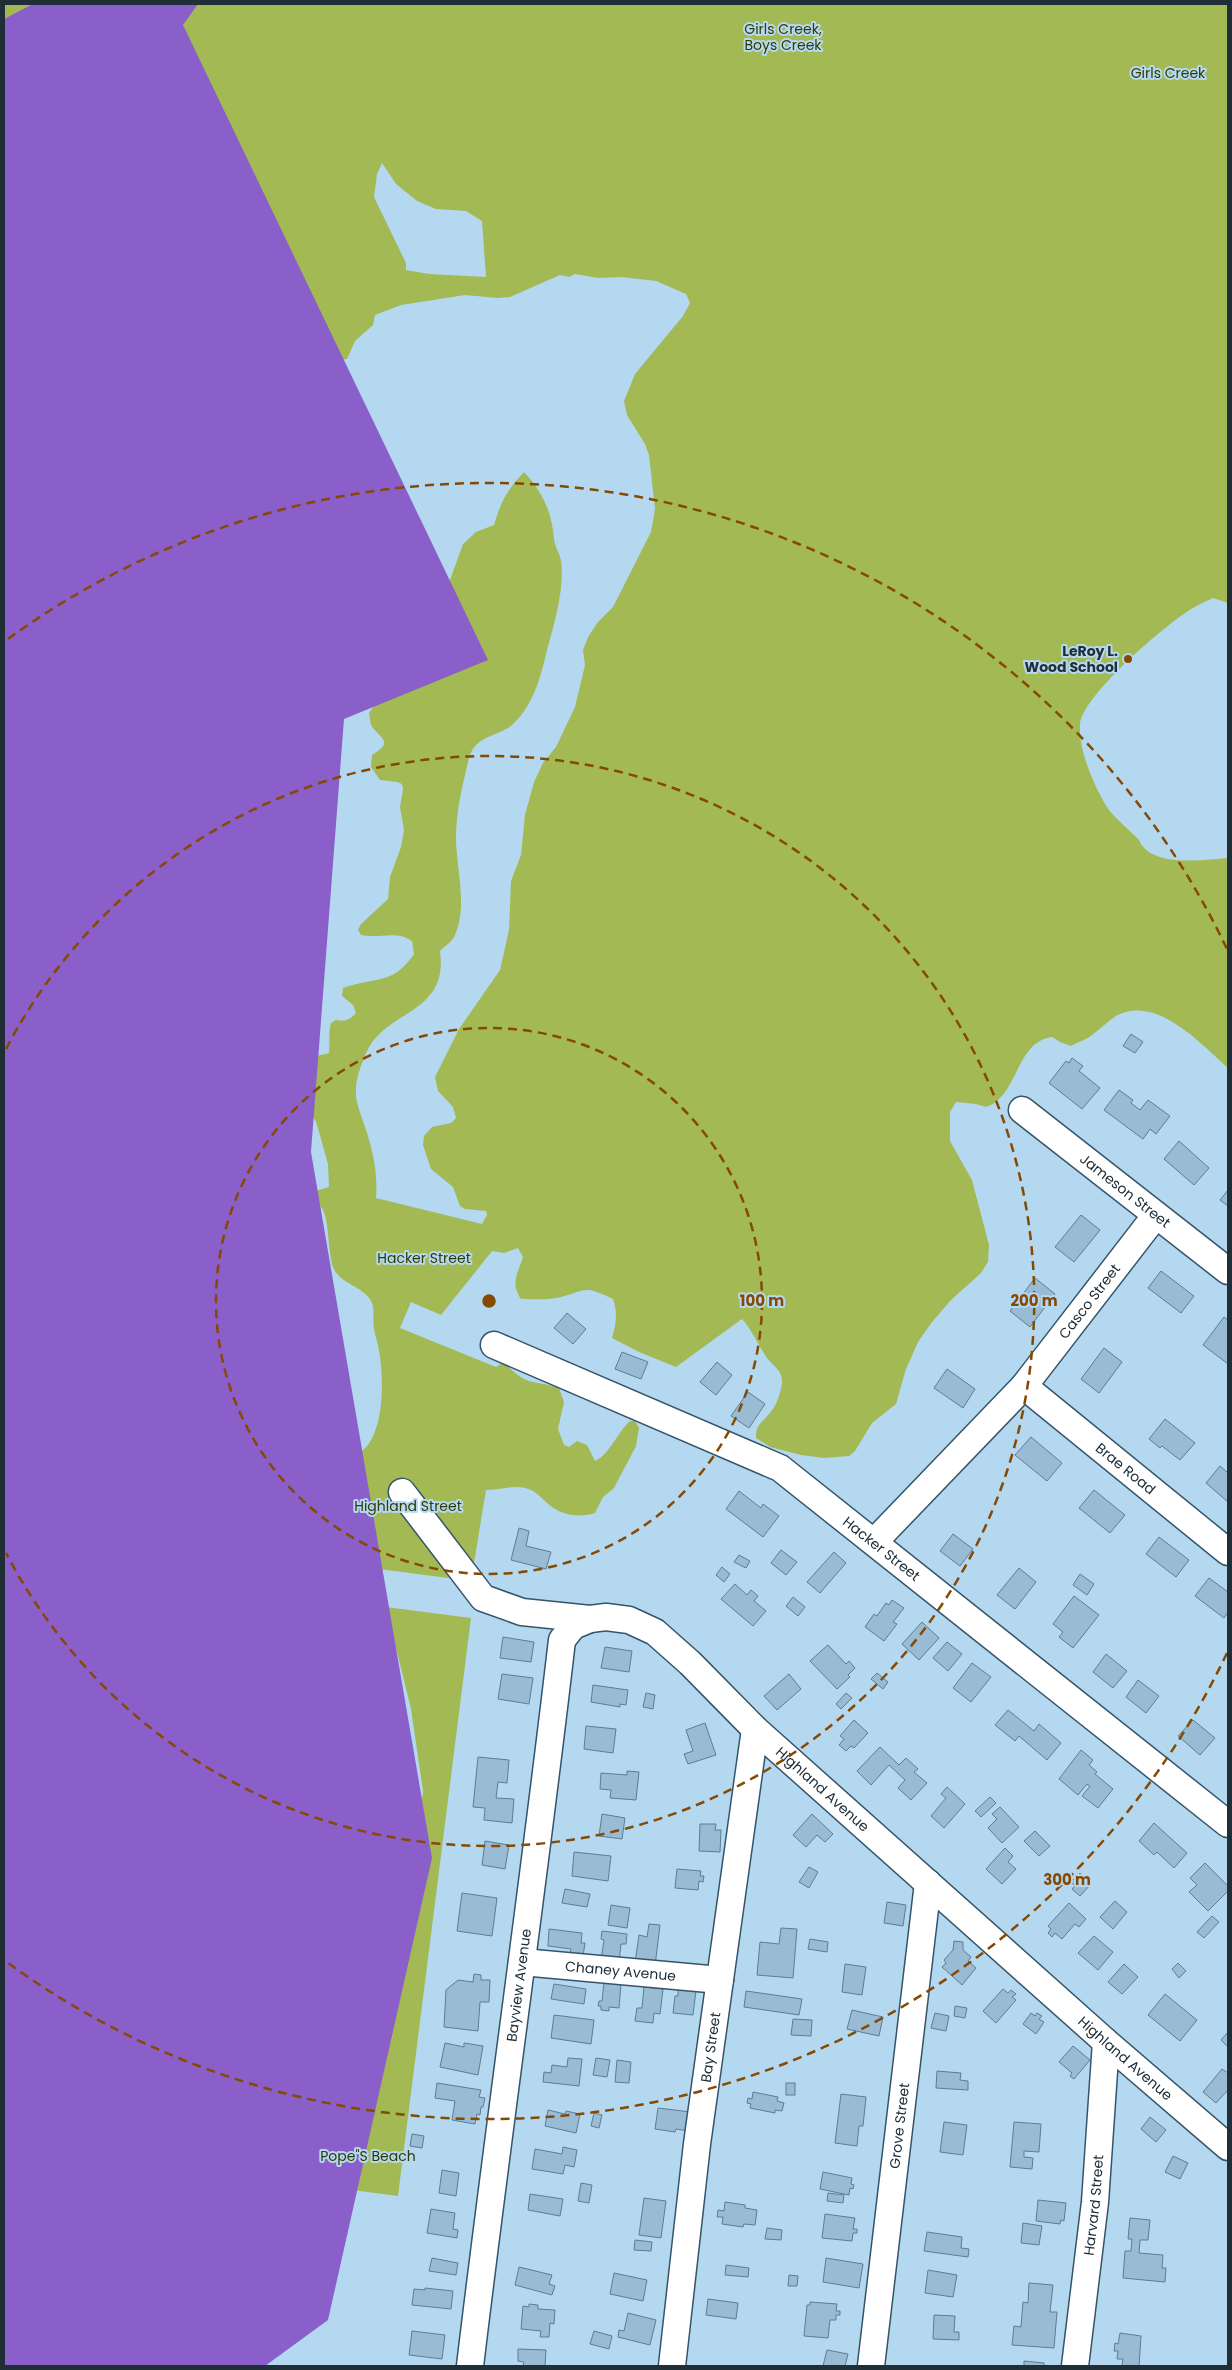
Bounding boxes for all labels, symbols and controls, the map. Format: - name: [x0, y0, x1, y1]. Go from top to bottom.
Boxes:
- park label: Girls Creek, Boys Creek: [744, 19, 822, 55]
- park label: Girls Creek: [1131, 63, 1206, 83]
- place label: LeRoy L. Wood School: [1024, 641, 1118, 677]
- marker: LeRoy L. Wood School: [1122, 653, 1134, 665]
- street label: Jameson Street: [1076, 1149, 1175, 1232]
- park label: Hacker Street: [377, 1248, 471, 1268]
- street label: Casco Street: [1054, 1260, 1125, 1343]
- text: 100 m: [740, 1290, 784, 1311]
- text: 200 m: [1010, 1290, 1058, 1311]
- centre of rings: [480, 1292, 498, 1310]
- street label: Brae Road: [1091, 1438, 1160, 1499]
- park label: Highland Street: [354, 1496, 462, 1516]
- street label: Hacker Street: [839, 1512, 924, 1586]
- street label: Highland Avenue: [771, 1742, 874, 1837]
- text: 300 m: [1043, 1869, 1091, 1890]
- street label: Bayview Avenue: [501, 1927, 536, 2043]
- street label: Chaney Avenue: [564, 1956, 677, 1986]
- street label: Bay Street: [696, 2011, 725, 2084]
- street label: Highland Avenue: [1074, 2012, 1177, 2105]
- street label: Grove Street: [884, 2082, 914, 2170]
- park label: Pope"S Beach: [320, 2146, 416, 2166]
- street label: Harvard Street: [1079, 2154, 1108, 2257]

